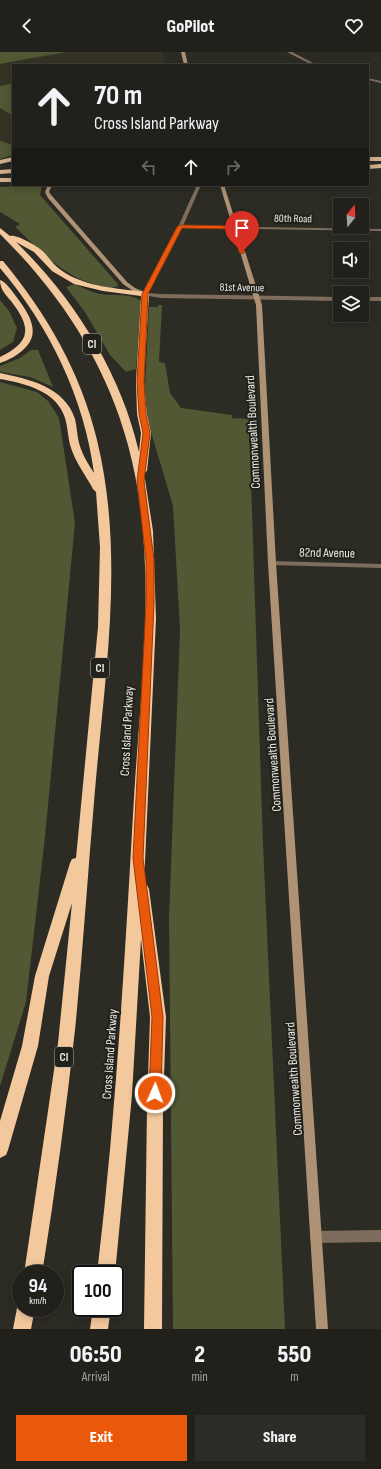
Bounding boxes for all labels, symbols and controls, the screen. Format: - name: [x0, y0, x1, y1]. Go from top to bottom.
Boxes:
- icon: back: [16, 15, 38, 37]
- icon: heart: [343, 15, 365, 37]
- text: GoPilot: [167, 16, 214, 37]
- text: 70 m: [94, 79, 142, 112]
- icon: ahead: [28, 80, 80, 132]
- text: Cross Island Parkway: [94, 113, 219, 134]
- icon: left: [138, 156, 160, 178]
- icon: ahead: [180, 156, 202, 178]
- icon: right: [222, 156, 244, 178]
- north arrow: [333, 198, 369, 234]
- map controls: [333, 198, 369, 322]
- pin: [225, 211, 259, 252]
- street label: 80th Road: [274, 212, 312, 225]
- icon: arrive: [231, 217, 253, 239]
- button: sound: [333, 242, 369, 278]
- street label: 81st Avenue: [220, 281, 264, 294]
- button: layers: [333, 286, 369, 322]
- road number: CI: [83, 334, 101, 354]
- street label: Commonwealth Boulevard: [242, 375, 264, 489]
- street label: 82nd Avenue: [299, 545, 355, 561]
- road number: CI: [91, 658, 109, 678]
- street label: Cross Island Parkway: [117, 686, 137, 777]
- street label: Commonwealth Boulevard: [261, 698, 285, 812]
- street label: Cross Island Parkway: [99, 1008, 121, 1100]
- street label: Commonwealth Boulevard: [282, 1022, 306, 1136]
- road number: CI: [55, 1047, 73, 1067]
- position arrow: [134, 1072, 176, 1114]
- speed limit sign: 100: [72, 1265, 124, 1317]
- text: 94: [29, 1274, 47, 1298]
- text: km/h: [29, 1295, 47, 1307]
- text: 06:50: [70, 1340, 122, 1369]
- text: 2: [194, 1340, 205, 1369]
- text: 550: [278, 1340, 311, 1369]
- text: Arrival: [82, 1369, 110, 1385]
- text: min: [191, 1369, 208, 1385]
- text: m: [290, 1369, 299, 1385]
- button: Exit: [16, 1415, 187, 1461]
- button: Share: [195, 1415, 365, 1461]

